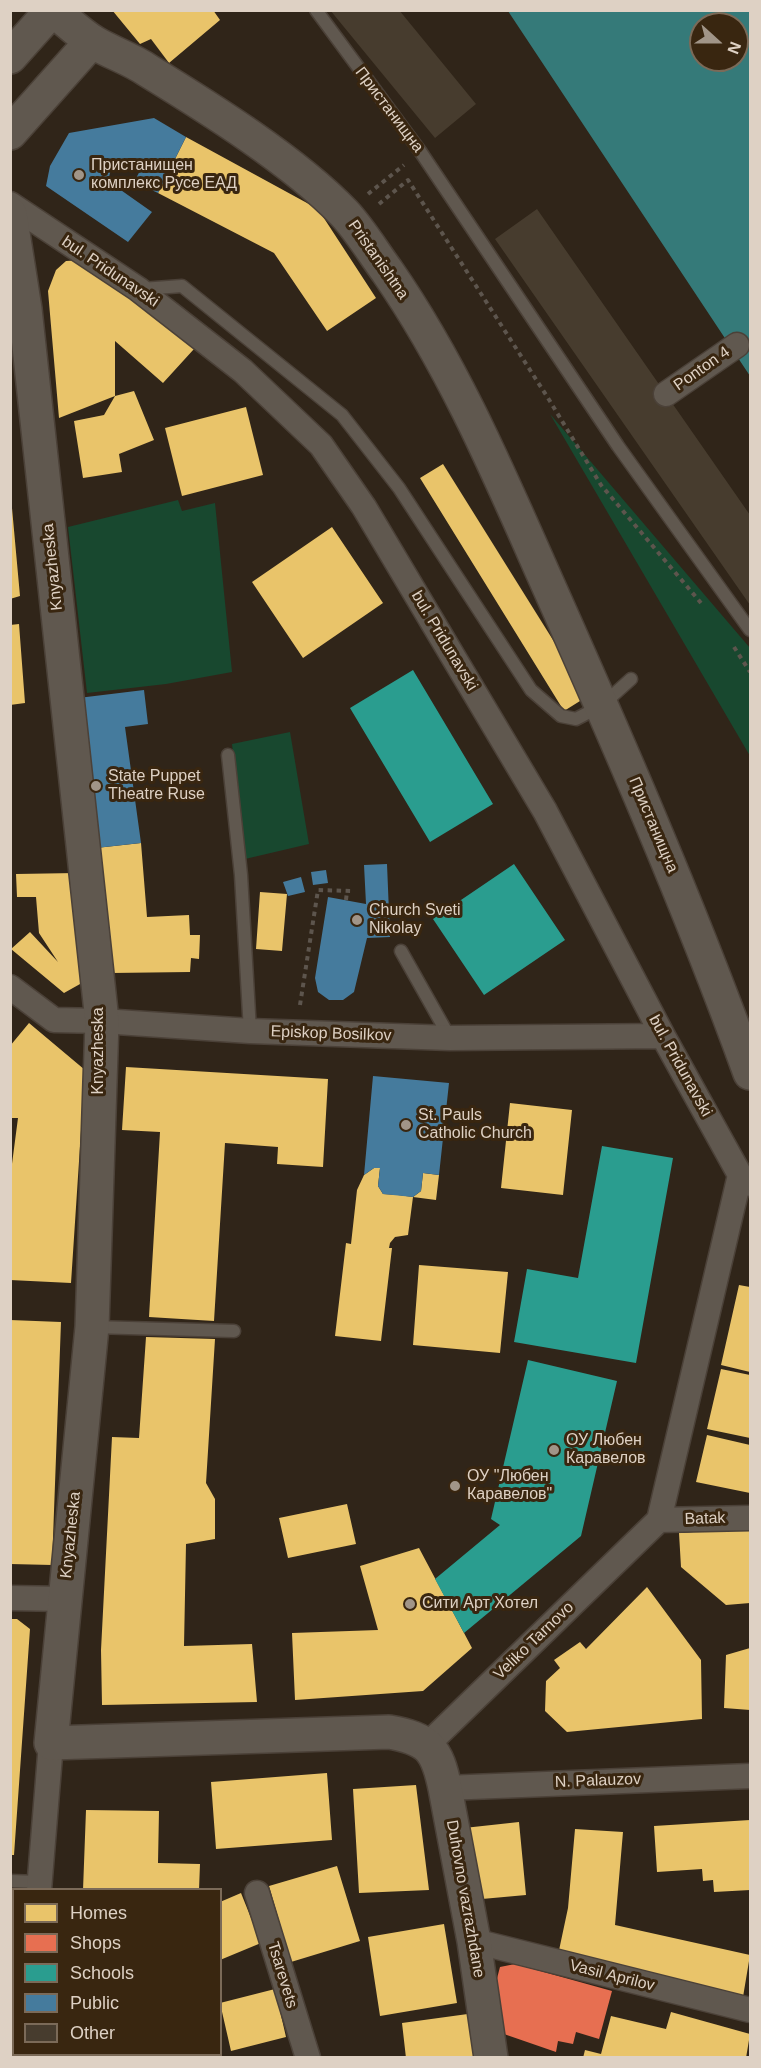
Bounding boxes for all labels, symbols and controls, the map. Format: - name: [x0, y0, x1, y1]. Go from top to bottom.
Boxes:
- north arrow: [689, 12, 749, 72]
- text: N: [724, 39, 744, 56]
- street label: Пристанищна: [351, 63, 427, 157]
- place label: Пристанищен комплекс Русе ЕАД: [91, 156, 237, 194]
- marker: Пристанищен комплекс Русе ЕАД: [72, 168, 86, 182]
- street label: Pristanishtna: [344, 217, 412, 303]
- street label: bul. Pridunavski: [58, 232, 162, 312]
- street label: Ponton 4: [670, 343, 734, 395]
- street label: Knyazheska: [39, 523, 67, 611]
- street label: bul. Pridunavski: [407, 588, 481, 694]
- place label: State Puppet Theatre Ruse: [108, 767, 205, 805]
- street label: Пристанищна: [624, 774, 682, 876]
- marker: State Puppet Theatre Ruse: [89, 779, 103, 793]
- place label: Church Sveti Nikolay: [369, 901, 461, 939]
- marker: Church Sveti Nikolay: [350, 913, 364, 927]
- street label: Knyazheska: [89, 1007, 109, 1095]
- street label: bul. Pridunavski: [644, 1012, 716, 1120]
- street label: Episkop Bosilkov: [270, 1022, 392, 1046]
- place label: St. Pauls Catholic Church: [418, 1106, 532, 1144]
- marker: St. Pauls Catholic Church: [399, 1118, 413, 1132]
- place label: ОУ Любен Каравелов: [566, 1431, 646, 1469]
- marker: ОУ Любен Каравелов: [547, 1443, 561, 1457]
- place label: ОУ "Любен Каравелов": [467, 1467, 552, 1505]
- marker: ОУ "Любен Каравелов": [448, 1479, 462, 1493]
- street label: Knyazheska: [57, 1491, 85, 1579]
- street label: Batak: [684, 1509, 726, 1529]
- place label: Сити Арт Хотел: [422, 1594, 538, 1614]
- marker: Сити Арт Хотел: [403, 1597, 417, 1611]
- street label: Veliko Tarnovo: [490, 1598, 578, 1684]
- street label: N. Palauzov: [555, 1770, 641, 1792]
- street label: Duhovno vazrazhdane: [442, 1818, 488, 1980]
- legend: [12, 1888, 222, 2056]
- text: Homes: [70, 1903, 127, 1923]
- text: Shops: [70, 1933, 121, 1953]
- street label: Tsarevets: [263, 1939, 301, 2011]
- street label: Vasil Aprilov: [568, 1956, 656, 1996]
- text: Schools: [70, 1963, 134, 1983]
- text: Public: [70, 1993, 119, 2013]
- text: Other: [70, 2023, 115, 2043]

